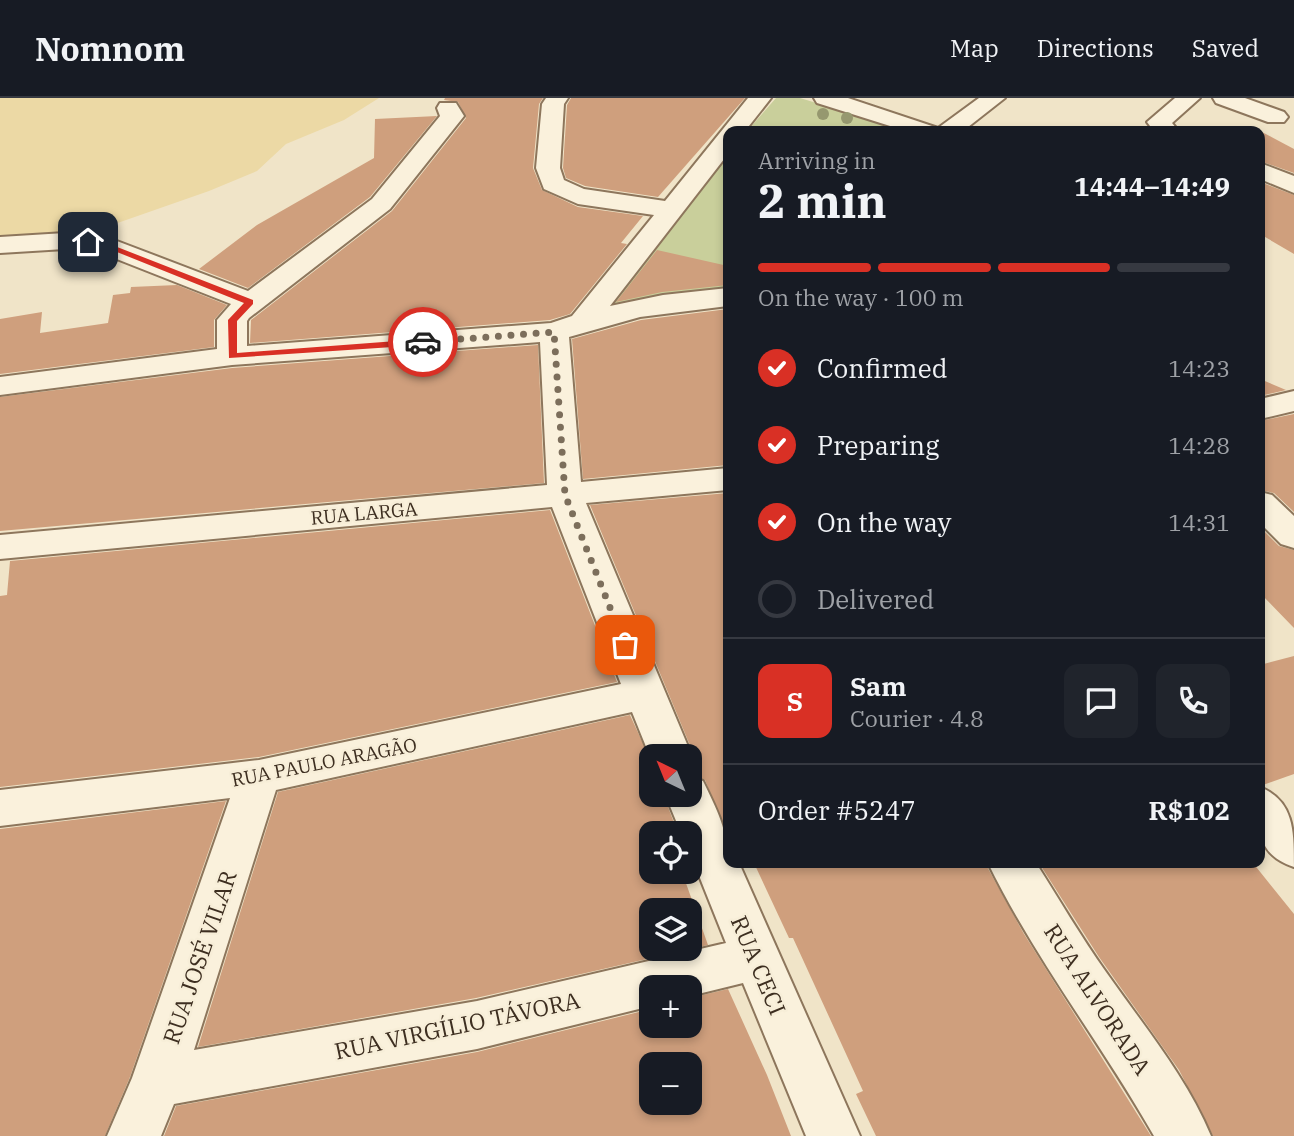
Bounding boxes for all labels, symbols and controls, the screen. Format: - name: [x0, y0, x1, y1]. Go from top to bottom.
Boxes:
- text: Nomnom: [35, 27, 185, 70]
- text: Map: [950, 32, 999, 64]
- text: Directions: [1037, 32, 1154, 64]
- text: Saved: [1192, 32, 1259, 64]
- text: Arriving in: [758, 145, 875, 175]
- text: 14:44–14:49: [1074, 169, 1230, 203]
- text: 2 min: [758, 171, 887, 231]
- pin: [58, 212, 118, 272]
- icon: home: [69, 223, 107, 261]
- text: On the way · 100 m: [758, 282, 964, 312]
- courier: [388, 307, 458, 377]
- icon: car: [404, 323, 442, 361]
- icon: check: [758, 349, 796, 387]
- text: Confirmed: [817, 351, 948, 385]
- text: 14:23: [1168, 353, 1230, 383]
- icon: check: [758, 426, 796, 464]
- text: Preparing: [817, 428, 939, 462]
- text: 14:28: [1168, 430, 1230, 460]
- street label: RUA LARGA: [310, 496, 418, 530]
- icon: check: [758, 503, 796, 541]
- text: On the way: [817, 505, 951, 539]
- text: 14:31: [1168, 507, 1230, 537]
- text: Delivered: [817, 582, 934, 616]
- pin: [595, 615, 655, 675]
- icon: bag: [606, 626, 644, 664]
- button: chat: [1064, 664, 1138, 738]
- button: phone: [1156, 664, 1230, 738]
- text: Sam: [850, 669, 906, 703]
- text: S: [787, 684, 803, 718]
- text: Courier · 4.8: [850, 703, 984, 733]
- street label: RUA PAULO ARAGÃO: [229, 732, 419, 792]
- north arrow: [639, 744, 702, 807]
- map controls: [639, 744, 702, 1115]
- text: Order #5247: [758, 793, 916, 827]
- text: R$102: [1149, 793, 1230, 827]
- button: locate: [639, 821, 702, 884]
- street label: RUA JOSÉ VILAR: [155, 866, 243, 1048]
- button: layers: [639, 898, 702, 961]
- street label: RUA CECI: [725, 911, 793, 1019]
- street label: RUA ALVORADA: [1038, 918, 1158, 1081]
- button: +: [639, 975, 702, 1038]
- street label: RUA VIRGÍLIO TÁVORA: [332, 984, 583, 1066]
- button: −: [639, 1052, 702, 1115]

